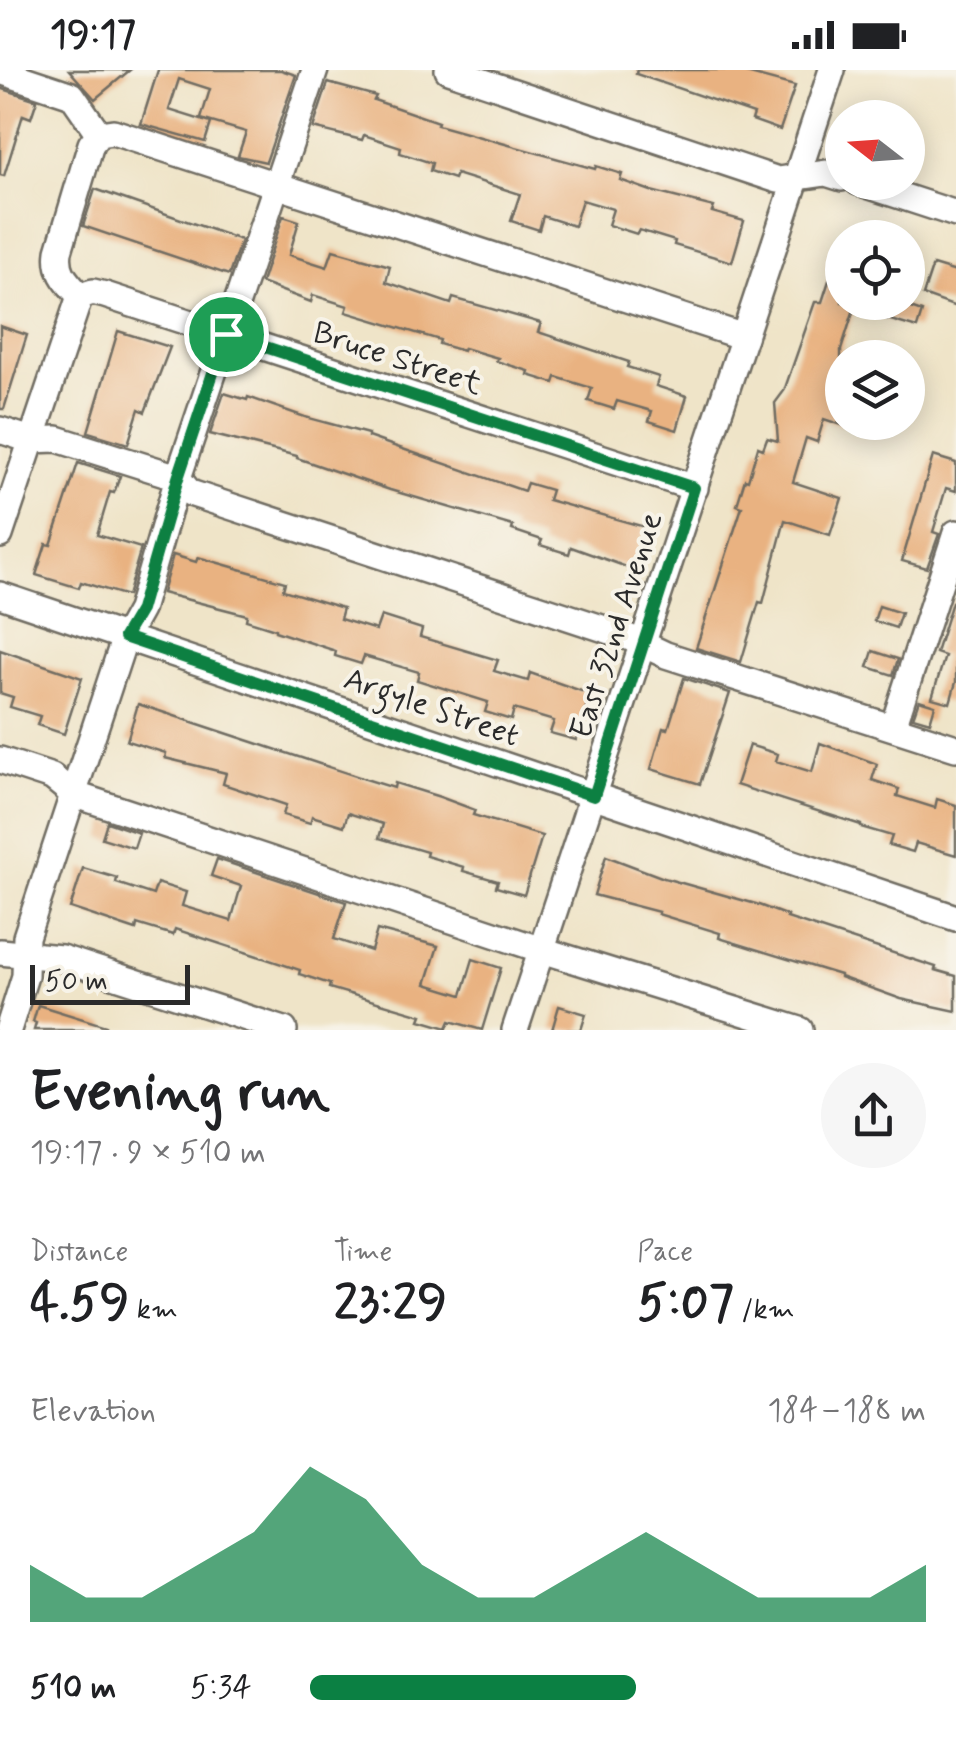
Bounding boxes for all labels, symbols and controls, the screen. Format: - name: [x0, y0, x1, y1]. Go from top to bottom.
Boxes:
- text: 19:17: [50, 11, 136, 60]
- north arrow: [825, 100, 925, 200]
- map controls: [825, 100, 925, 440]
- button: locate: [825, 220, 925, 320]
- pin: [184, 292, 269, 377]
- icon: arrive: [199, 307, 254, 362]
- street label: Bruce Street: [308, 312, 487, 406]
- button: layers: [825, 340, 925, 440]
- street label: East 32nd Avenue: [561, 507, 673, 744]
- street label: Argyle Street: [337, 658, 525, 760]
- scale bar: [30, 960, 190, 1004]
- text: 50 m: [45, 964, 108, 1001]
- text: Evening run: [30, 1058, 330, 1130]
- button: share: [821, 1063, 926, 1168]
- text: 19:17 · 9 × 510 m: [30, 1132, 266, 1174]
- text: Distance: [30, 1234, 128, 1271]
- text: Time: [334, 1234, 392, 1271]
- text: Pace: [637, 1234, 693, 1271]
- text: 4.59: [30, 1271, 129, 1337]
- text: 23:29: [334, 1271, 447, 1337]
- text: 5:07: [637, 1271, 734, 1337]
- text: km: [129, 1292, 178, 1329]
- text: /km: [734, 1292, 794, 1329]
- text: Elevation: [30, 1390, 156, 1432]
- text: 184–188 m: [767, 1390, 926, 1432]
- text: 510 m: [30, 1667, 116, 1709]
- text: 5:34: [190, 1667, 252, 1709]

